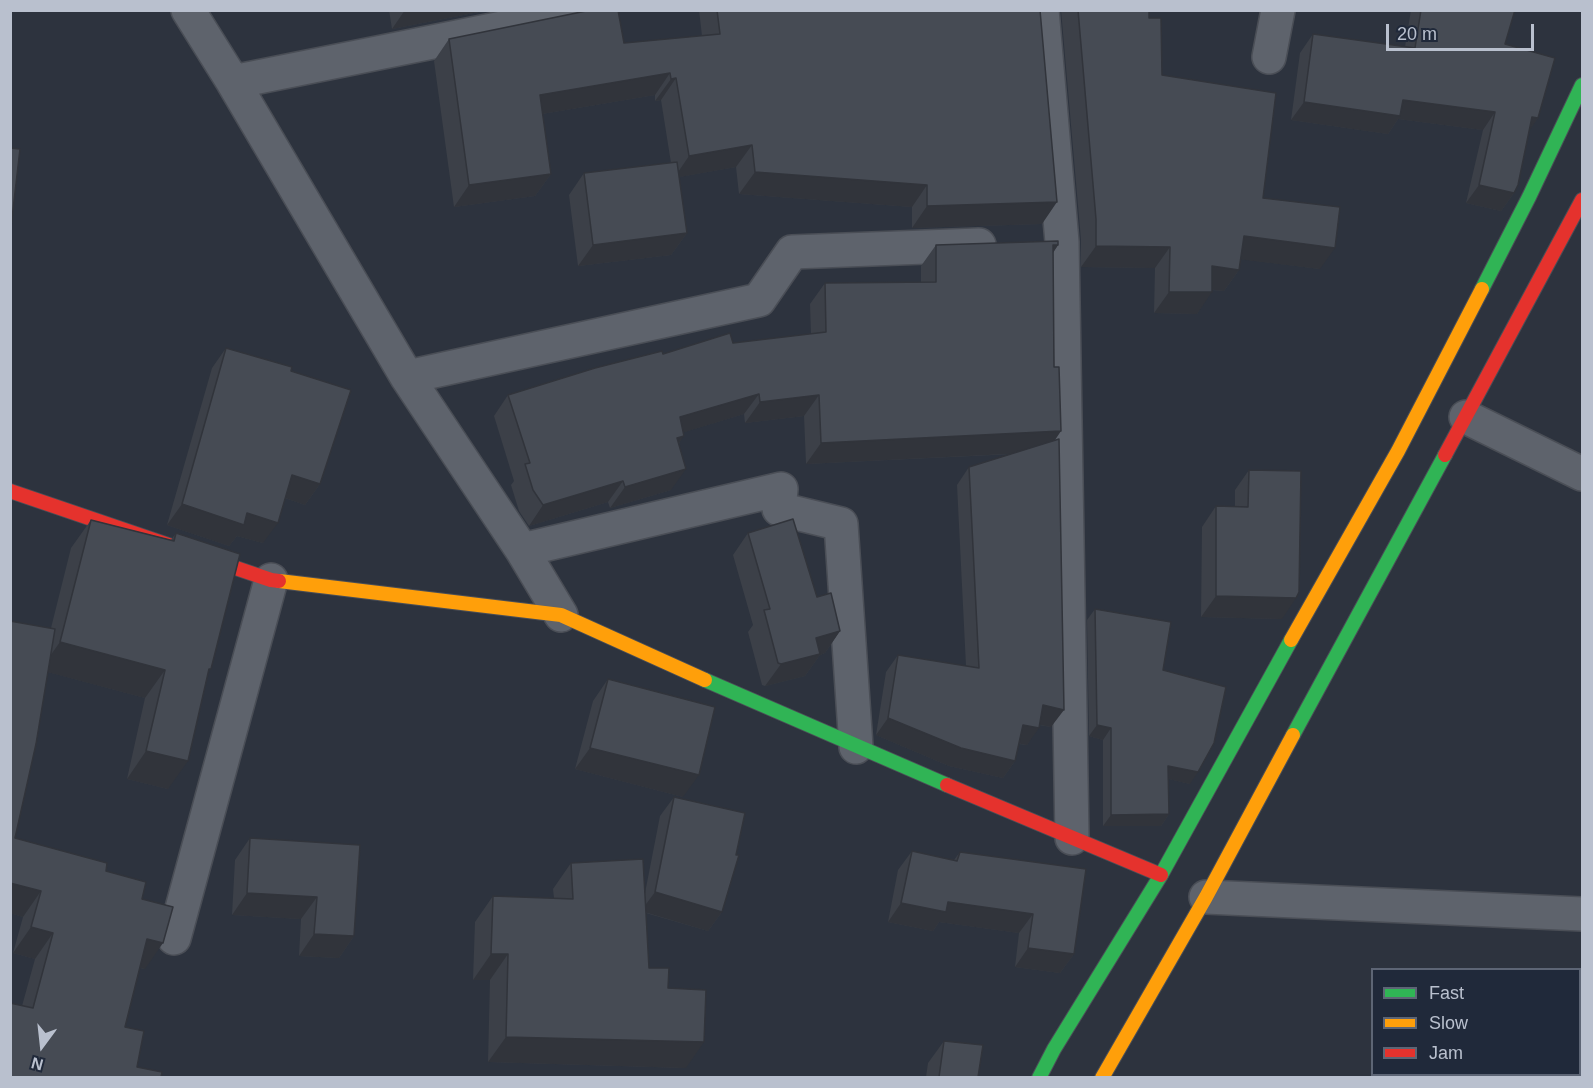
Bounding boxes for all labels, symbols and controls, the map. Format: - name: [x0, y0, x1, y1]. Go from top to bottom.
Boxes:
- scale bar: [1389, 12, 1538, 50]
- text: 20 m: [1397, 24, 1437, 44]
- legend: [1371, 968, 1581, 1076]
- text: Fast: [1429, 983, 1464, 1003]
- text: Slow: [1429, 1013, 1468, 1033]
- north arrow: [12, 1016, 72, 1076]
- text: Jam: [1429, 1043, 1463, 1063]
- text: N: [29, 1054, 45, 1074]

